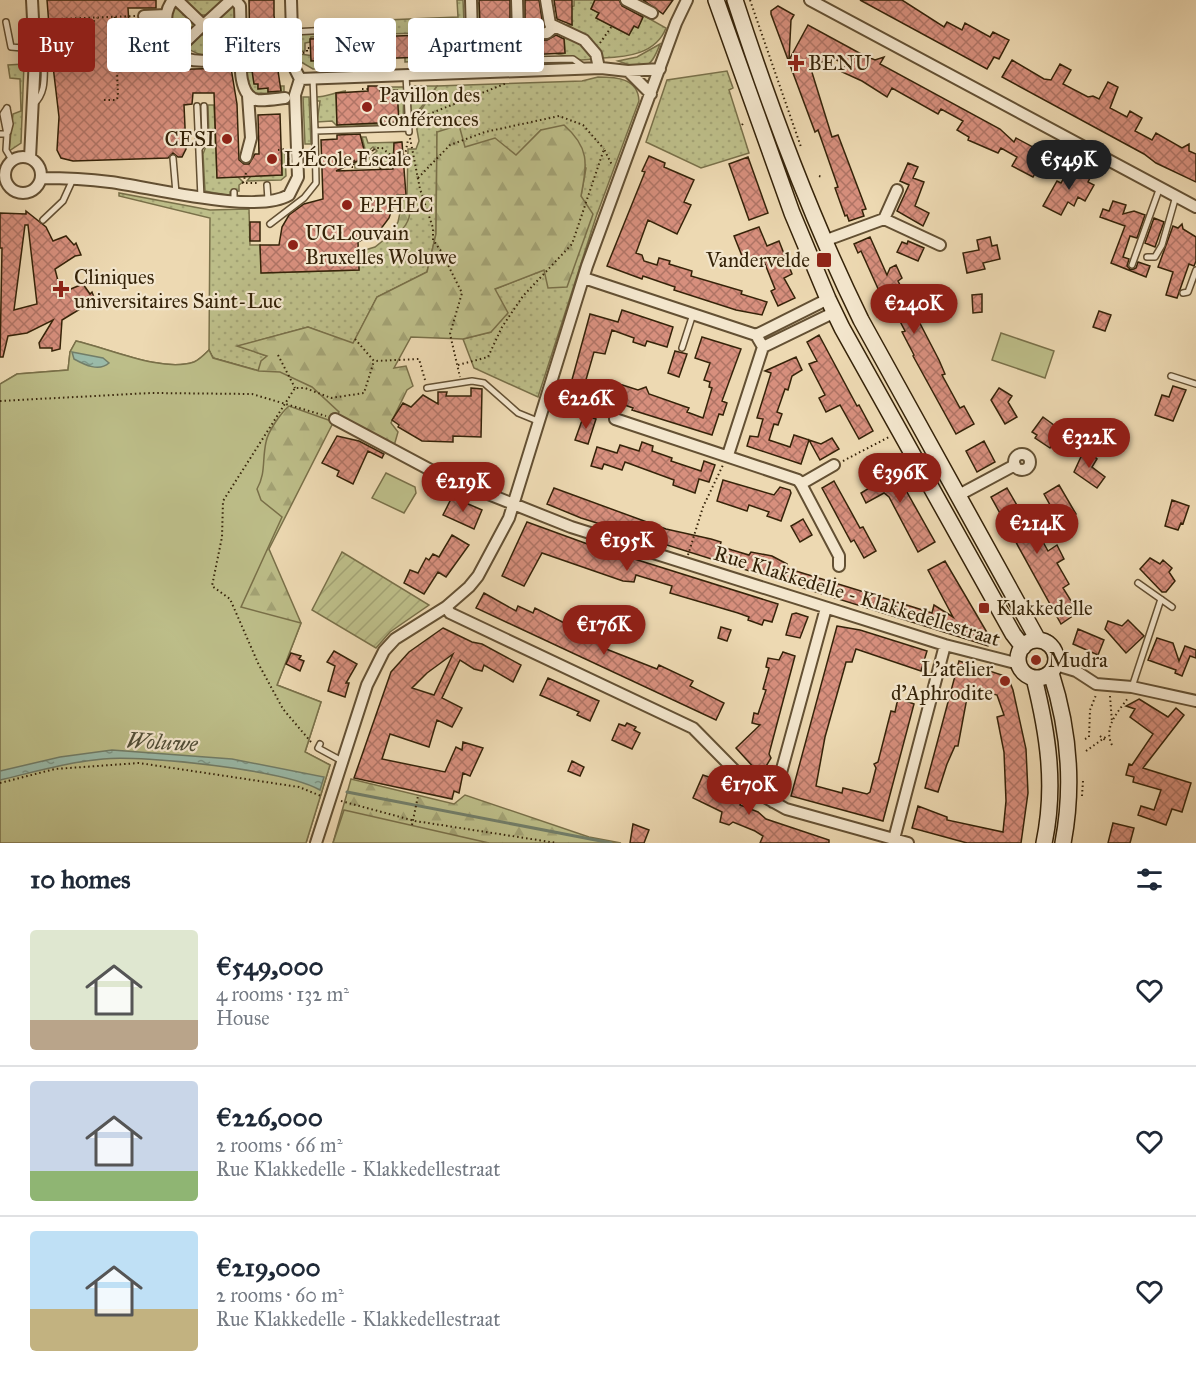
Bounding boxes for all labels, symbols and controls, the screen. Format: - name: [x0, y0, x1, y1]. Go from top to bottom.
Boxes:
- chip: Buy: [18, 18, 95, 72]
- chip: Rent: [107, 18, 191, 72]
- chip: Filters: [203, 18, 302, 72]
- chip: New: [314, 18, 396, 72]
- chip: Apartment: [408, 18, 544, 72]
- place label: BENU: [808, 50, 872, 76]
- marker: BENU: [789, 56, 803, 70]
- place label: Pavillon des conférences: [379, 82, 480, 132]
- marker: Pavillon des conférences: [360, 100, 374, 114]
- place label: CESI: [165, 126, 215, 152]
- marker: CESI: [220, 132, 234, 146]
- pin: €549K: [1027, 140, 1111, 191]
- place label: L'École Escale: [284, 145, 412, 172]
- text: €549K: [1041, 147, 1097, 171]
- marker: L'École Escale: [265, 152, 279, 166]
- place label: EPHEC: [359, 192, 434, 218]
- marker: EPHEC: [340, 198, 354, 212]
- place label: UCLouvain Bruxelles Woluwe: [305, 220, 457, 270]
- marker: UCLouvain Bruxelles Woluwe: [286, 238, 300, 252]
- place label: Vandervelde: [705, 247, 810, 273]
- marker: Vandervelde: [815, 251, 833, 269]
- place label: Cliniques universitaires Saint-Luc: [74, 264, 282, 314]
- marker: Cliniques universitaires Saint-Luc: [52, 280, 70, 298]
- pin: €240K: [872, 284, 956, 335]
- text: €240K: [885, 291, 943, 315]
- pin: €226K: [544, 379, 628, 430]
- text: €226K: [558, 386, 614, 410]
- pin: €322K: [1047, 418, 1131, 469]
- text: €322K: [1062, 425, 1116, 449]
- pin: €396K: [858, 453, 942, 504]
- text: €396K: [872, 460, 928, 484]
- pin: €219K: [421, 462, 505, 513]
- text: €219K: [436, 469, 490, 493]
- pin: €214K: [995, 504, 1079, 555]
- text: €214K: [1009, 511, 1065, 535]
- pin: €195K: [585, 521, 669, 572]
- text: €195K: [600, 528, 654, 552]
- street label: Rue Klakkedelle - Klakkedellestraat: [710, 540, 1004, 652]
- place label: Klakkedelle: [996, 595, 1093, 621]
- marker: Klakkedelle: [977, 601, 991, 615]
- pin: €176K: [562, 605, 646, 656]
- text: €176K: [576, 612, 632, 636]
- place label: Mudra: [1048, 647, 1108, 673]
- marker: Mudra: [1029, 653, 1043, 667]
- place label: L'atelier d'Aphrodite: [891, 656, 993, 706]
- marker: L'atelier d'Aphrodite: [998, 674, 1012, 688]
- water label: Woluwe: [126, 727, 199, 757]
- pin: €170K: [707, 765, 791, 816]
- text: €170K: [721, 772, 777, 796]
- text: 10 homes: [30, 863, 131, 895]
- icon: filters: [1133, 863, 1166, 896]
- text: €549,000: [216, 950, 324, 982]
- icon: home: [78, 954, 150, 1026]
- icon: heart: [1133, 974, 1166, 1007]
- text: 4 rooms · 132 m²: [216, 982, 349, 1006]
- text: House: [216, 1006, 270, 1030]
- text: €226,000: [216, 1101, 323, 1133]
- icon: home: [78, 1105, 150, 1177]
- icon: heart: [1133, 1125, 1166, 1158]
- text: 2 rooms · 66 m²: [216, 1133, 342, 1157]
- text: Rue Klakkedelle - Klakkedellestraat: [216, 1157, 500, 1181]
- text: €219,000: [216, 1251, 321, 1283]
- icon: home: [78, 1255, 150, 1327]
- icon: heart: [1133, 1275, 1166, 1308]
- text: 2 rooms · 60 m²: [216, 1283, 344, 1307]
- text: Rue Klakkedelle - Klakkedellestraat: [216, 1307, 500, 1331]

